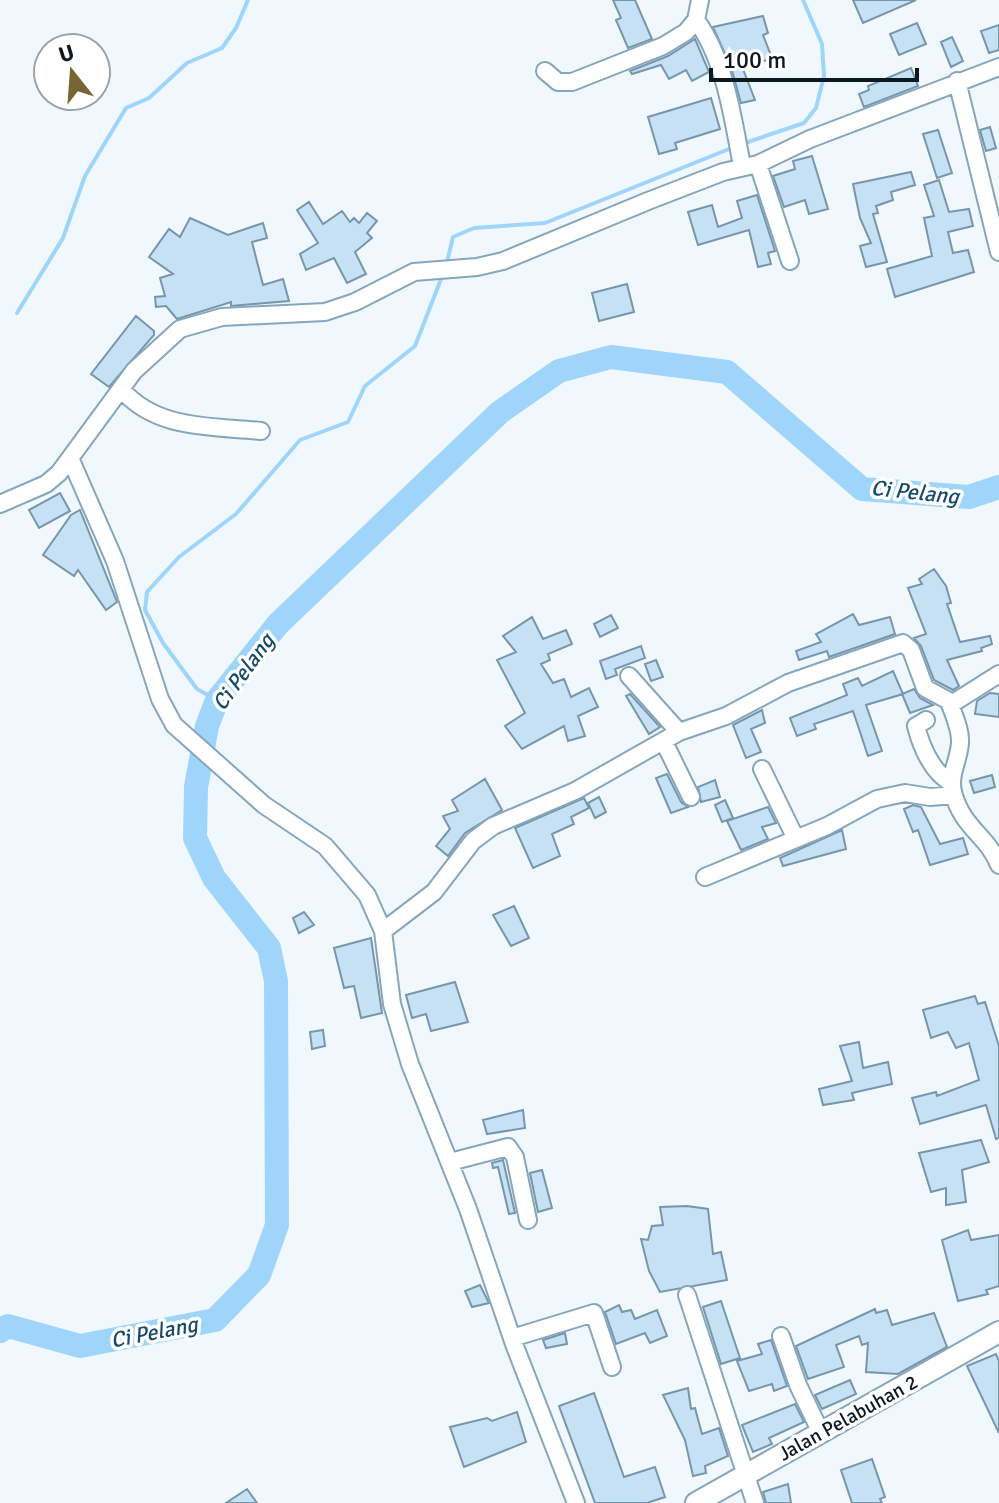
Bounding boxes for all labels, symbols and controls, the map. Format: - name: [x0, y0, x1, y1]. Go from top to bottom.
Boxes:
- north arrow: [32, 32, 112, 112]
- scale bar: [711, 32, 917, 82]
- text: U: [55, 38, 77, 68]
- text: 100 m: [723, 45, 786, 75]
- water label: Ci Pelang: [870, 474, 963, 510]
- water label: Ci Pelang: [206, 626, 281, 716]
- water label: Ci Pelang: [108, 1310, 202, 1354]
- street label: Jalan Pelabuhan 2: [774, 1369, 922, 1467]

